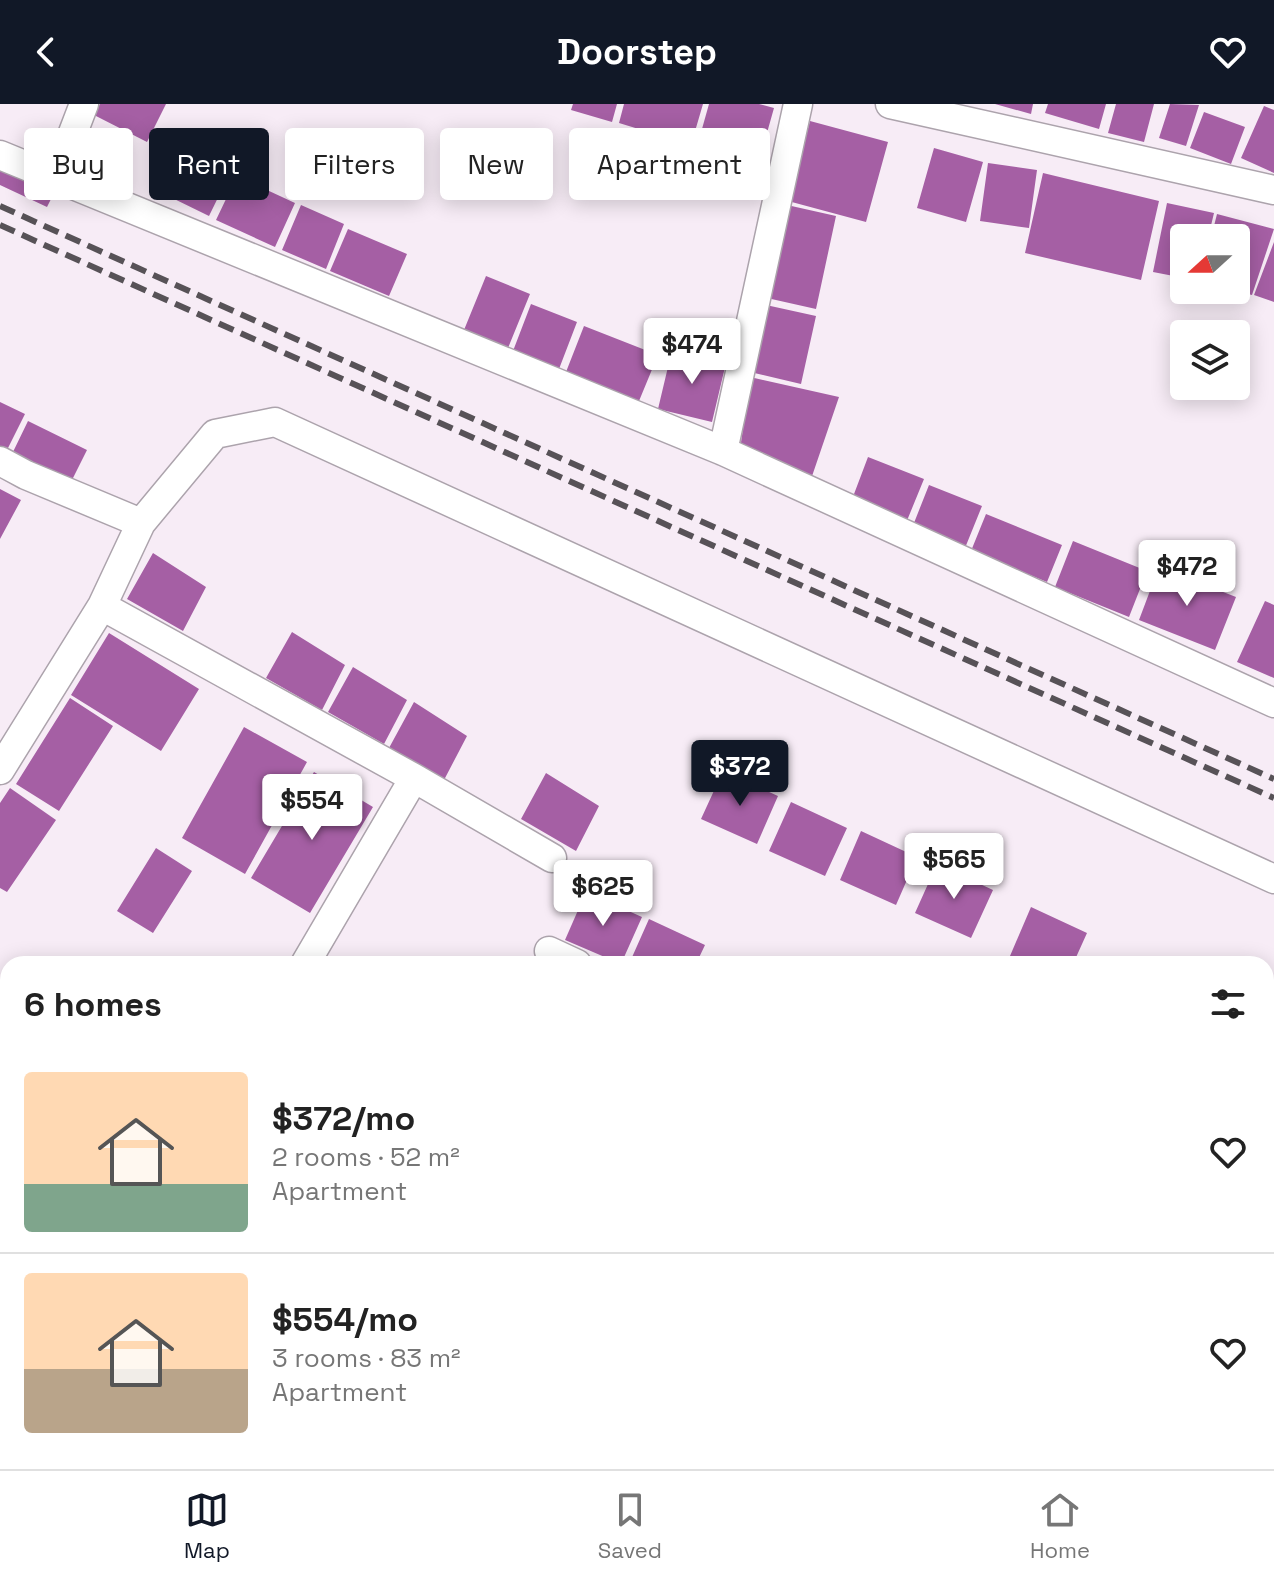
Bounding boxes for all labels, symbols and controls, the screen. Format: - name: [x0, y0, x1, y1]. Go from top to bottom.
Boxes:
- text: Doorstep: [557, 29, 717, 75]
- icon: back: [24, 30, 68, 74]
- icon: heart: [1206, 30, 1250, 74]
- chip: Buy: [24, 128, 133, 200]
- chip: Rent: [149, 128, 269, 200]
- chip: Filters: [285, 128, 424, 200]
- chip: New: [440, 128, 553, 200]
- chip: Apartment: [569, 128, 770, 200]
- north arrow: [1170, 224, 1250, 304]
- map controls: [1170, 224, 1250, 400]
- pin: $474: [645, 318, 739, 386]
- button: layers: [1170, 320, 1250, 400]
- text: $474: [662, 327, 722, 361]
- pin: $472: [1140, 540, 1234, 608]
- text: $472: [1157, 549, 1217, 583]
- pin: $372: [693, 740, 787, 808]
- text: $372: [709, 749, 771, 783]
- pin: $554: [265, 774, 359, 842]
- text: $554: [280, 783, 344, 817]
- pin: $565: [907, 833, 1001, 901]
- text: $565: [922, 842, 986, 876]
- pin: $625: [556, 860, 650, 928]
- text: $625: [572, 869, 634, 903]
- icon: filters: [1206, 982, 1250, 1026]
- text: 6 homes: [24, 983, 162, 1026]
- text: $372/mo: [272, 1097, 415, 1140]
- icon: home: [88, 1104, 184, 1200]
- icon: heart: [1206, 1130, 1250, 1174]
- text: 2 rooms · 52 m²: [272, 1140, 460, 1174]
- text: Apartment: [272, 1174, 407, 1208]
- text: $554/mo: [272, 1298, 418, 1341]
- icon: home: [88, 1305, 184, 1401]
- icon: heart: [1206, 1331, 1250, 1375]
- text: 3 rooms · 83 m²: [272, 1341, 461, 1375]
- text: Apartment: [272, 1375, 407, 1409]
- tab: Map: [184, 1488, 230, 1564]
- tab: Saved: [598, 1488, 662, 1564]
- tab: Home: [1030, 1488, 1090, 1564]

